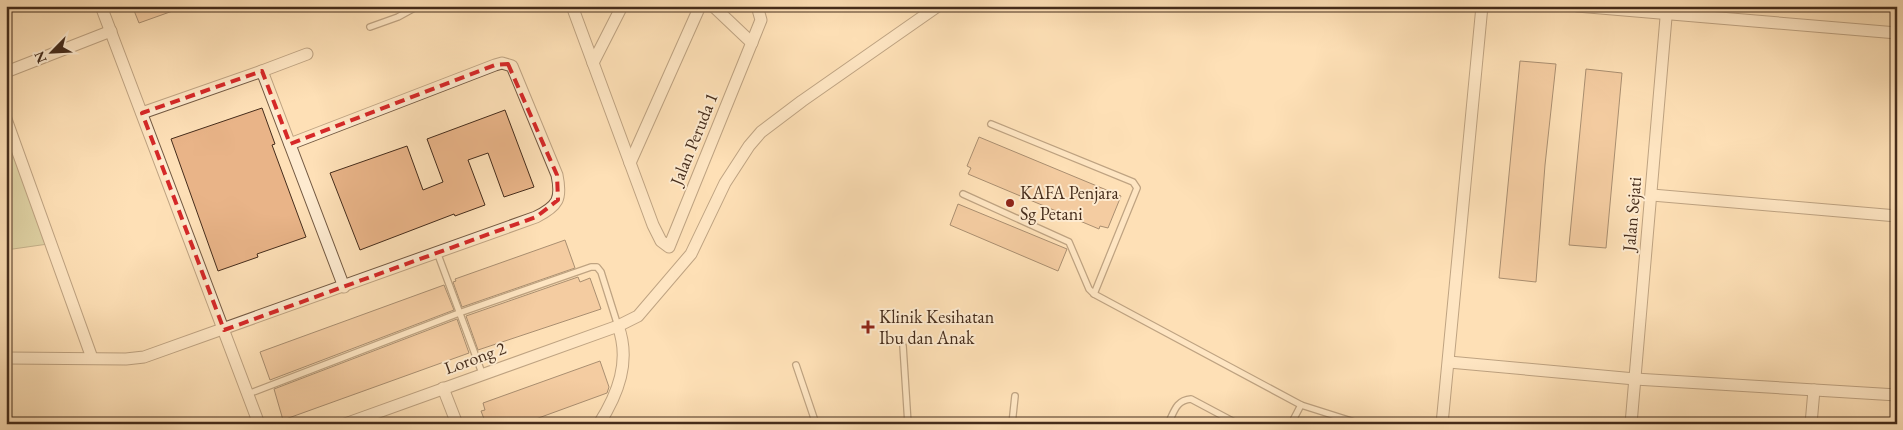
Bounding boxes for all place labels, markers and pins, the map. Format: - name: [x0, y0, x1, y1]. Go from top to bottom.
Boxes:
- place label: KAFA Penjara Sg Petani: [1020, 181, 1119, 225]
- marker: KAFA Penjara Sg Petani: [1004, 197, 1016, 209]
- place label: Klinik Kesihatan Ibu dan Anak: [879, 305, 995, 349]
- marker: Klinik Kesihatan Ibu dan Anak: [861, 320, 875, 334]

